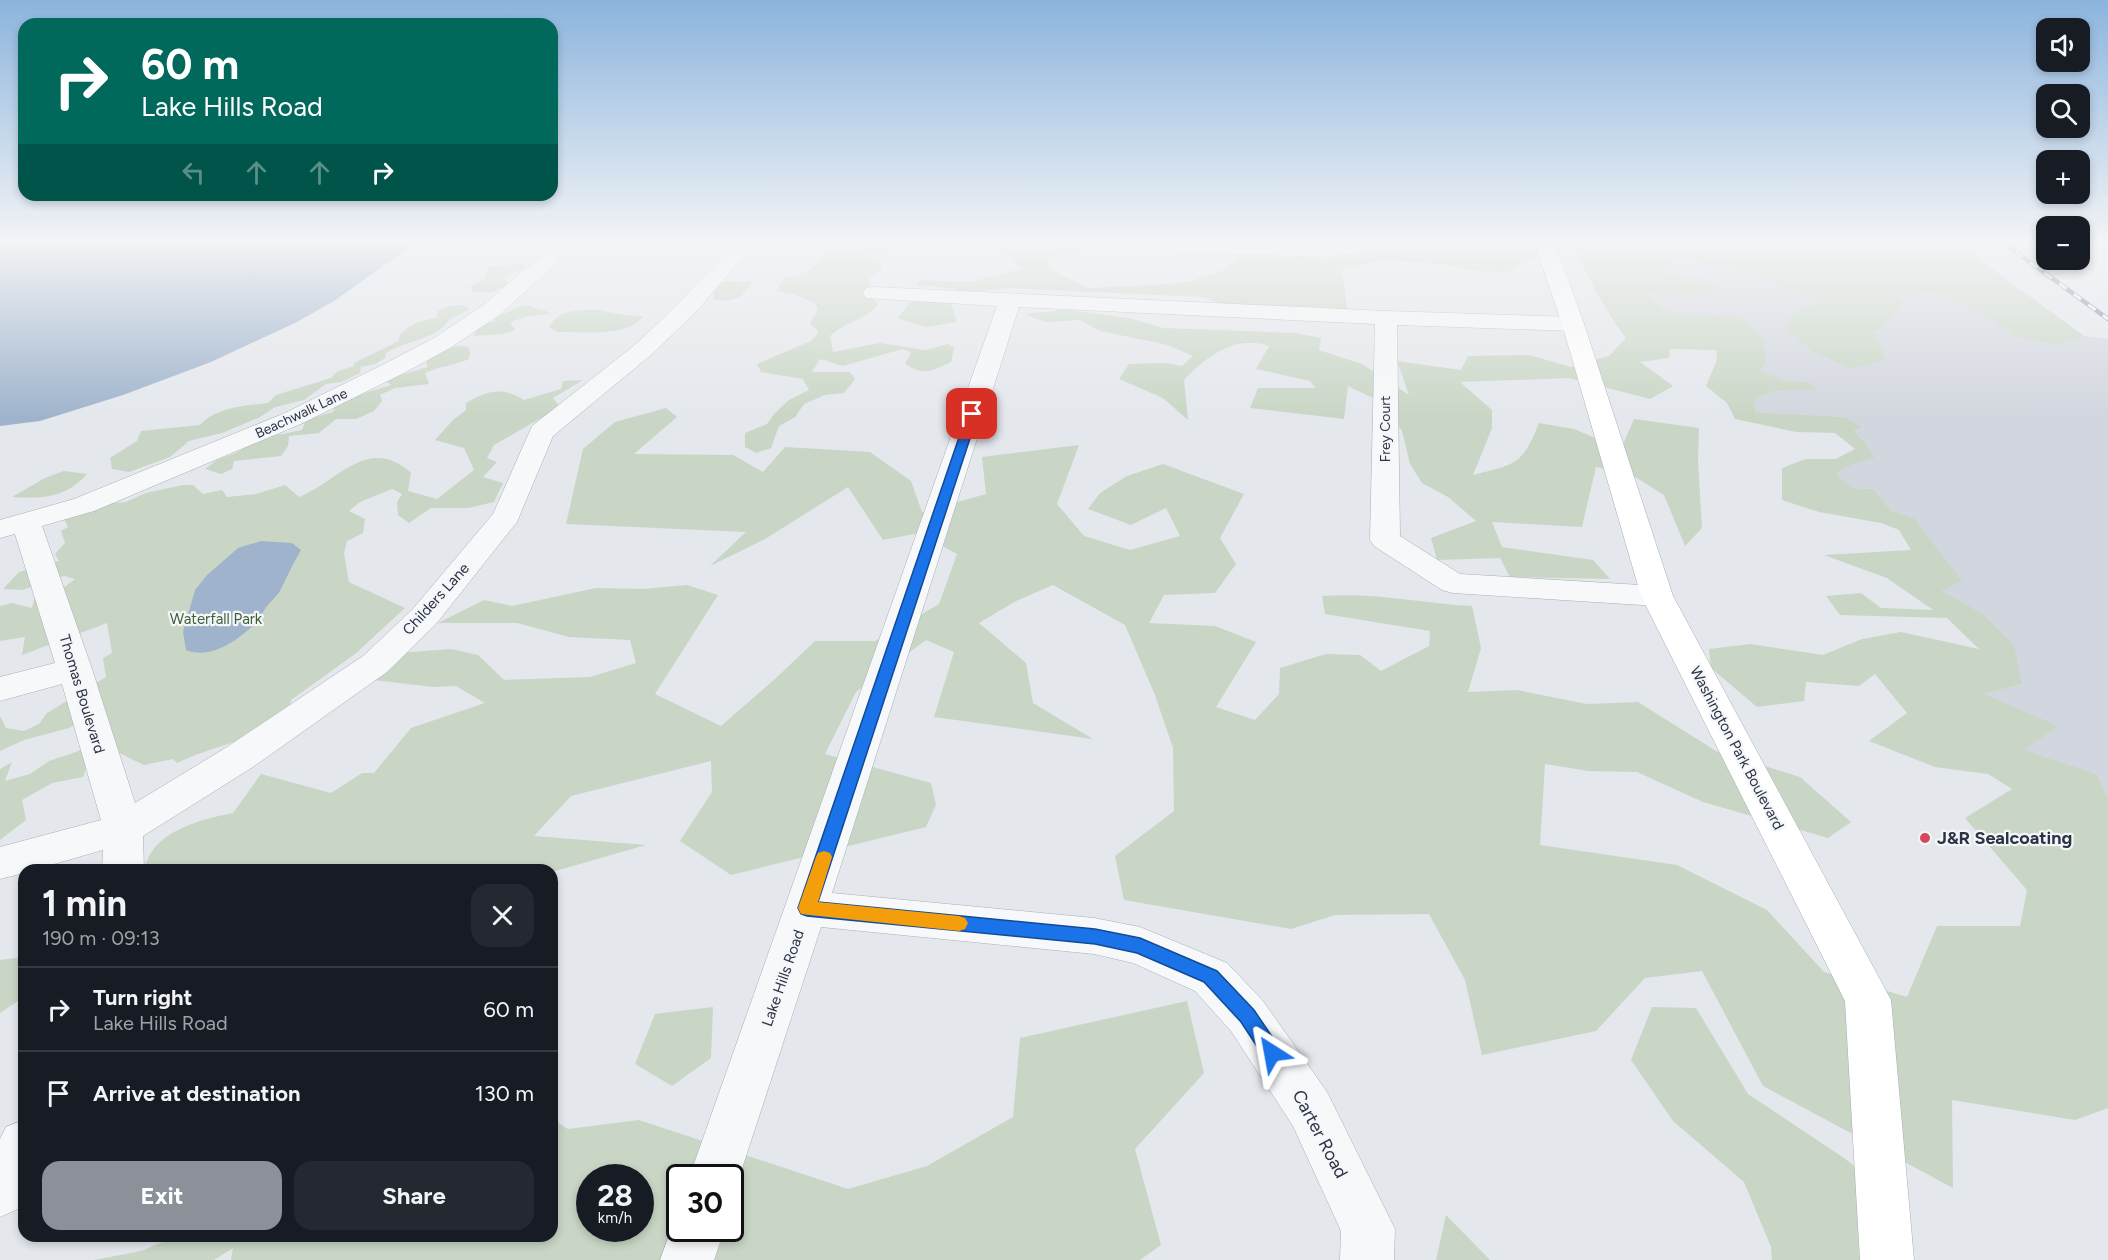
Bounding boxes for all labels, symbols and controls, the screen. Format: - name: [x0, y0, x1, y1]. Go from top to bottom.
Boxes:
- map controls: [2036, 18, 2090, 270]
- button: sound: [2036, 18, 2090, 72]
- text: 60 m: [141, 39, 239, 90]
- icon: right: [42, 42, 120, 120]
- button: search: [2036, 84, 2090, 138]
- text: Lake Hills Road: [141, 90, 323, 123]
- button: +: [2036, 150, 2090, 204]
- icon: left: [177, 156, 210, 189]
- icon: ahead: [240, 156, 273, 189]
- icon: ahead: [303, 156, 336, 189]
- icon: right: [366, 156, 399, 189]
- button: −: [2036, 216, 2090, 270]
- street label: Beachwalk Lane: [252, 385, 350, 442]
- pin: [946, 388, 997, 439]
- street label: Frey Court: [1377, 396, 1394, 462]
- icon: arrive: [955, 397, 988, 430]
- street label: Childers Lane: [399, 559, 473, 639]
- park label: Waterfall Park: [170, 610, 263, 628]
- street label: Thomas Boulevard: [55, 632, 109, 756]
- street label: Washington Park Boulevard: [1686, 663, 1788, 833]
- place label: J&R Sealcoating: [1937, 827, 2072, 849]
- marker: J&R Sealcoating: [1918, 831, 1932, 845]
- text: 1 min: [42, 882, 127, 925]
- button: close: [471, 884, 534, 947]
- text: 190 m · 09:13: [42, 926, 160, 950]
- street label: Lake Hills Road: [758, 927, 808, 1029]
- text: Turn right: [93, 984, 192, 1011]
- icon: right: [42, 993, 75, 1026]
- text: 60 m: [483, 996, 534, 1023]
- text: Lake Hills Road: [93, 1011, 228, 1035]
- position arrow: [1240, 1021, 1304, 1085]
- icon: arrive: [42, 1077, 75, 1110]
- text: Arrive at destination: [93, 1080, 301, 1107]
- text: 130 m: [475, 1080, 534, 1107]
- street label: Carter Road: [1288, 1086, 1352, 1182]
- button: Exit: [42, 1161, 282, 1230]
- button: Share: [294, 1161, 534, 1230]
- speed limit sign: 30: [666, 1164, 744, 1242]
- text: 28: [597, 1177, 633, 1214]
- text: km/h: [598, 1209, 632, 1227]

